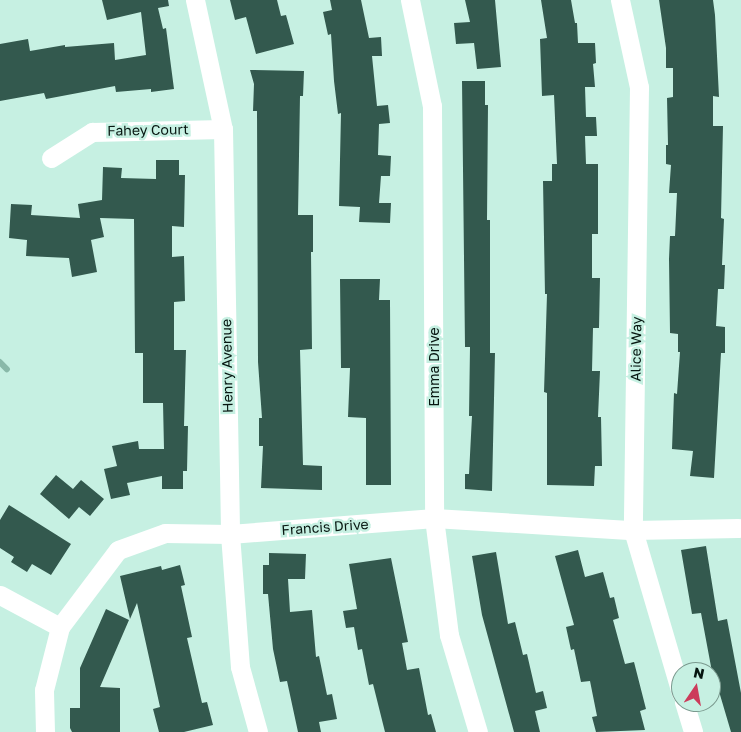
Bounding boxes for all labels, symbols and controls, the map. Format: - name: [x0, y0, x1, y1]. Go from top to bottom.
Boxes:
- street label: Fahey Court: [107, 121, 189, 139]
- street label: Alice Way: [627, 316, 645, 382]
- street label: Henry Avenue: [218, 319, 236, 413]
- street label: Emma Drive: [426, 327, 442, 407]
- street label: Francis Drive: [281, 516, 369, 538]
- north arrow: [671, 662, 721, 712]
- text: N: [692, 663, 706, 682]

